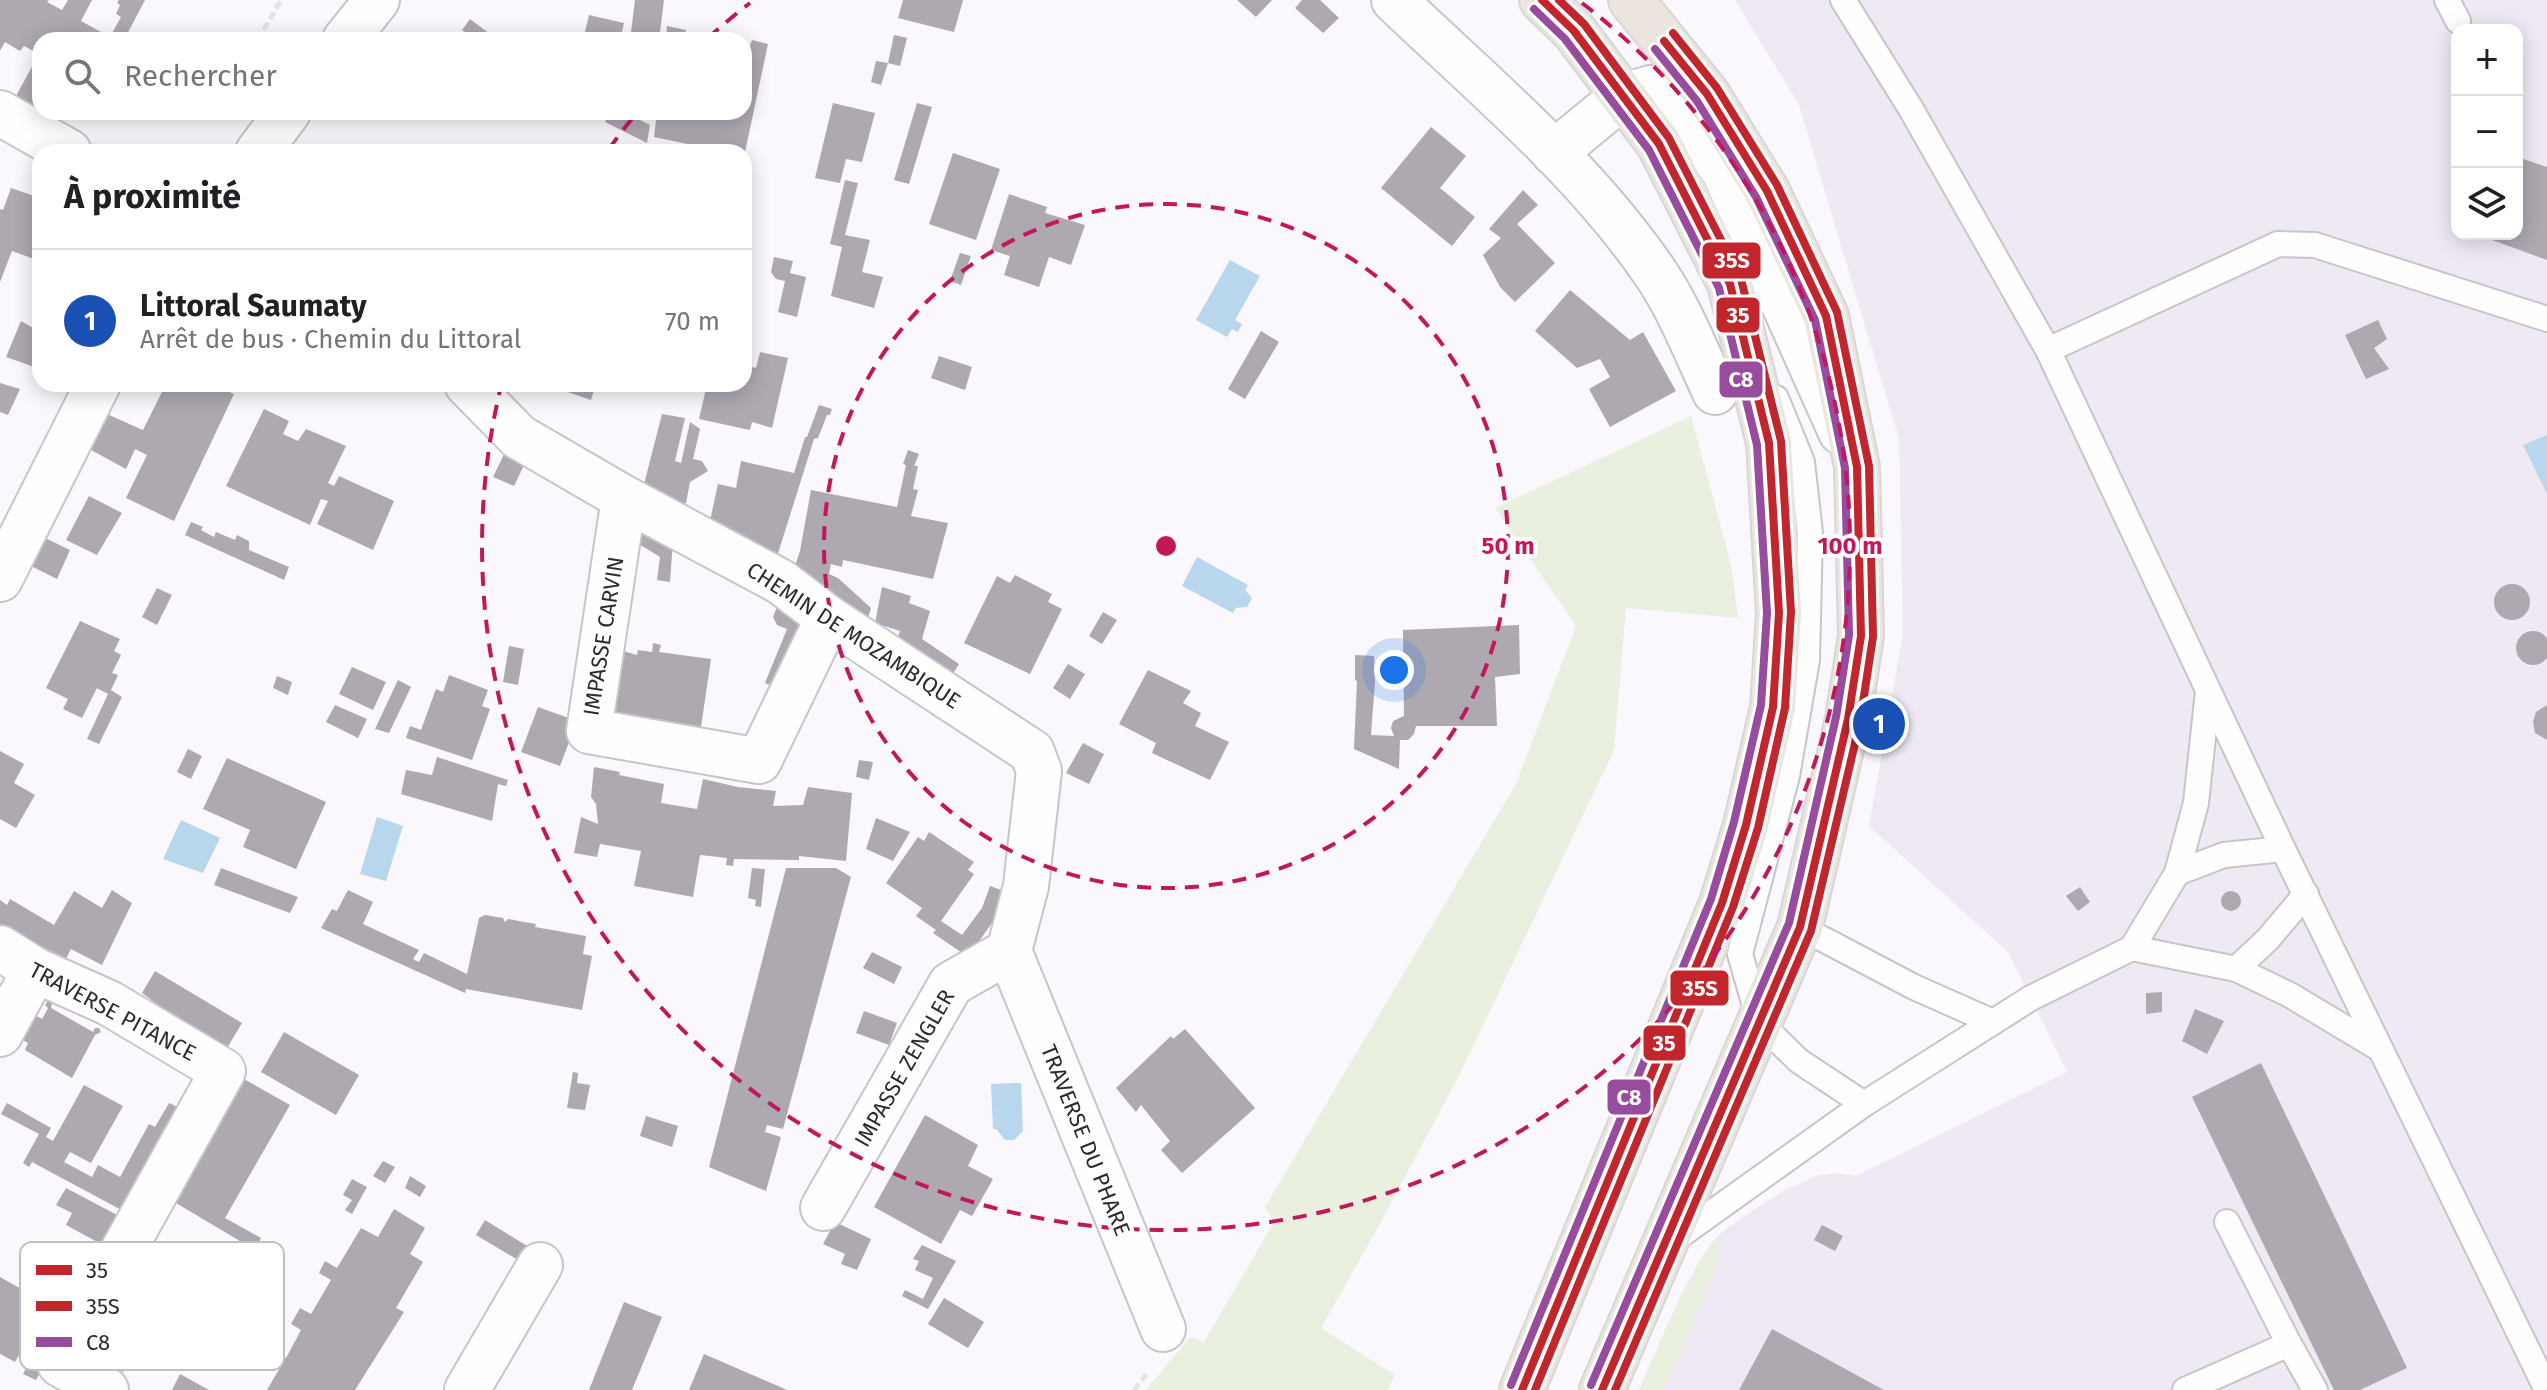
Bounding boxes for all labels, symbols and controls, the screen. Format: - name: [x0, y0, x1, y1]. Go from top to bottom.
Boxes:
- map controls: [2451, 24, 2523, 240]
- button: +: [2451, 24, 2523, 96]
- search box: [32, 32, 752, 120]
- icon: search: [60, 54, 104, 98]
- text: Rechercher: [124, 58, 277, 94]
- button: −: [2451, 96, 2523, 168]
- button: layers: [2451, 168, 2523, 240]
- text: À proximité: [64, 176, 241, 217]
- line badge: 35S: [1701, 241, 1762, 280]
- text: 35S: [1713, 247, 1750, 274]
- text: Littoral Saumaty: [140, 288, 367, 324]
- line badge: 35: [1715, 296, 1761, 334]
- text: 35: [1725, 302, 1750, 329]
- text: 1: [84, 306, 96, 337]
- text: 70 m: [665, 306, 720, 337]
- text: Arrêt de bus · Chemin du Littoral: [140, 324, 521, 355]
- line badge: C8: [1718, 360, 1764, 399]
- text: C8: [1729, 366, 1754, 393]
- centre of rings: [1152, 532, 1180, 560]
- text: 50 m: [1482, 532, 1534, 560]
- text: 100 m: [1817, 532, 1883, 560]
- street label: IMPASSE CARVIN: [578, 555, 629, 718]
- street label: CHEMIN DE MOZAMBIQUE: [742, 556, 966, 715]
- your location: [1374, 650, 1414, 690]
- pin: 1: [1853, 694, 1905, 754]
- street label: TRAVERSE PITANCE: [25, 956, 201, 1067]
- line badge: 35S: [1669, 969, 1730, 1007]
- text: 35S: [1681, 975, 1718, 1002]
- street label: IMPASSE ZENGLER: [848, 985, 960, 1152]
- line badge: 35: [1642, 1024, 1687, 1062]
- text: 35: [1651, 1030, 1676, 1057]
- street label: TRAVERSE DU PHARE: [1035, 1041, 1136, 1240]
- line badge: C8: [1606, 1078, 1652, 1116]
- text: C8: [1617, 1084, 1642, 1111]
- legend: [20, 1242, 284, 1370]
- text: 35: [86, 1257, 108, 1284]
- text: 35S: [86, 1293, 120, 1320]
- text: C8: [86, 1329, 110, 1356]

